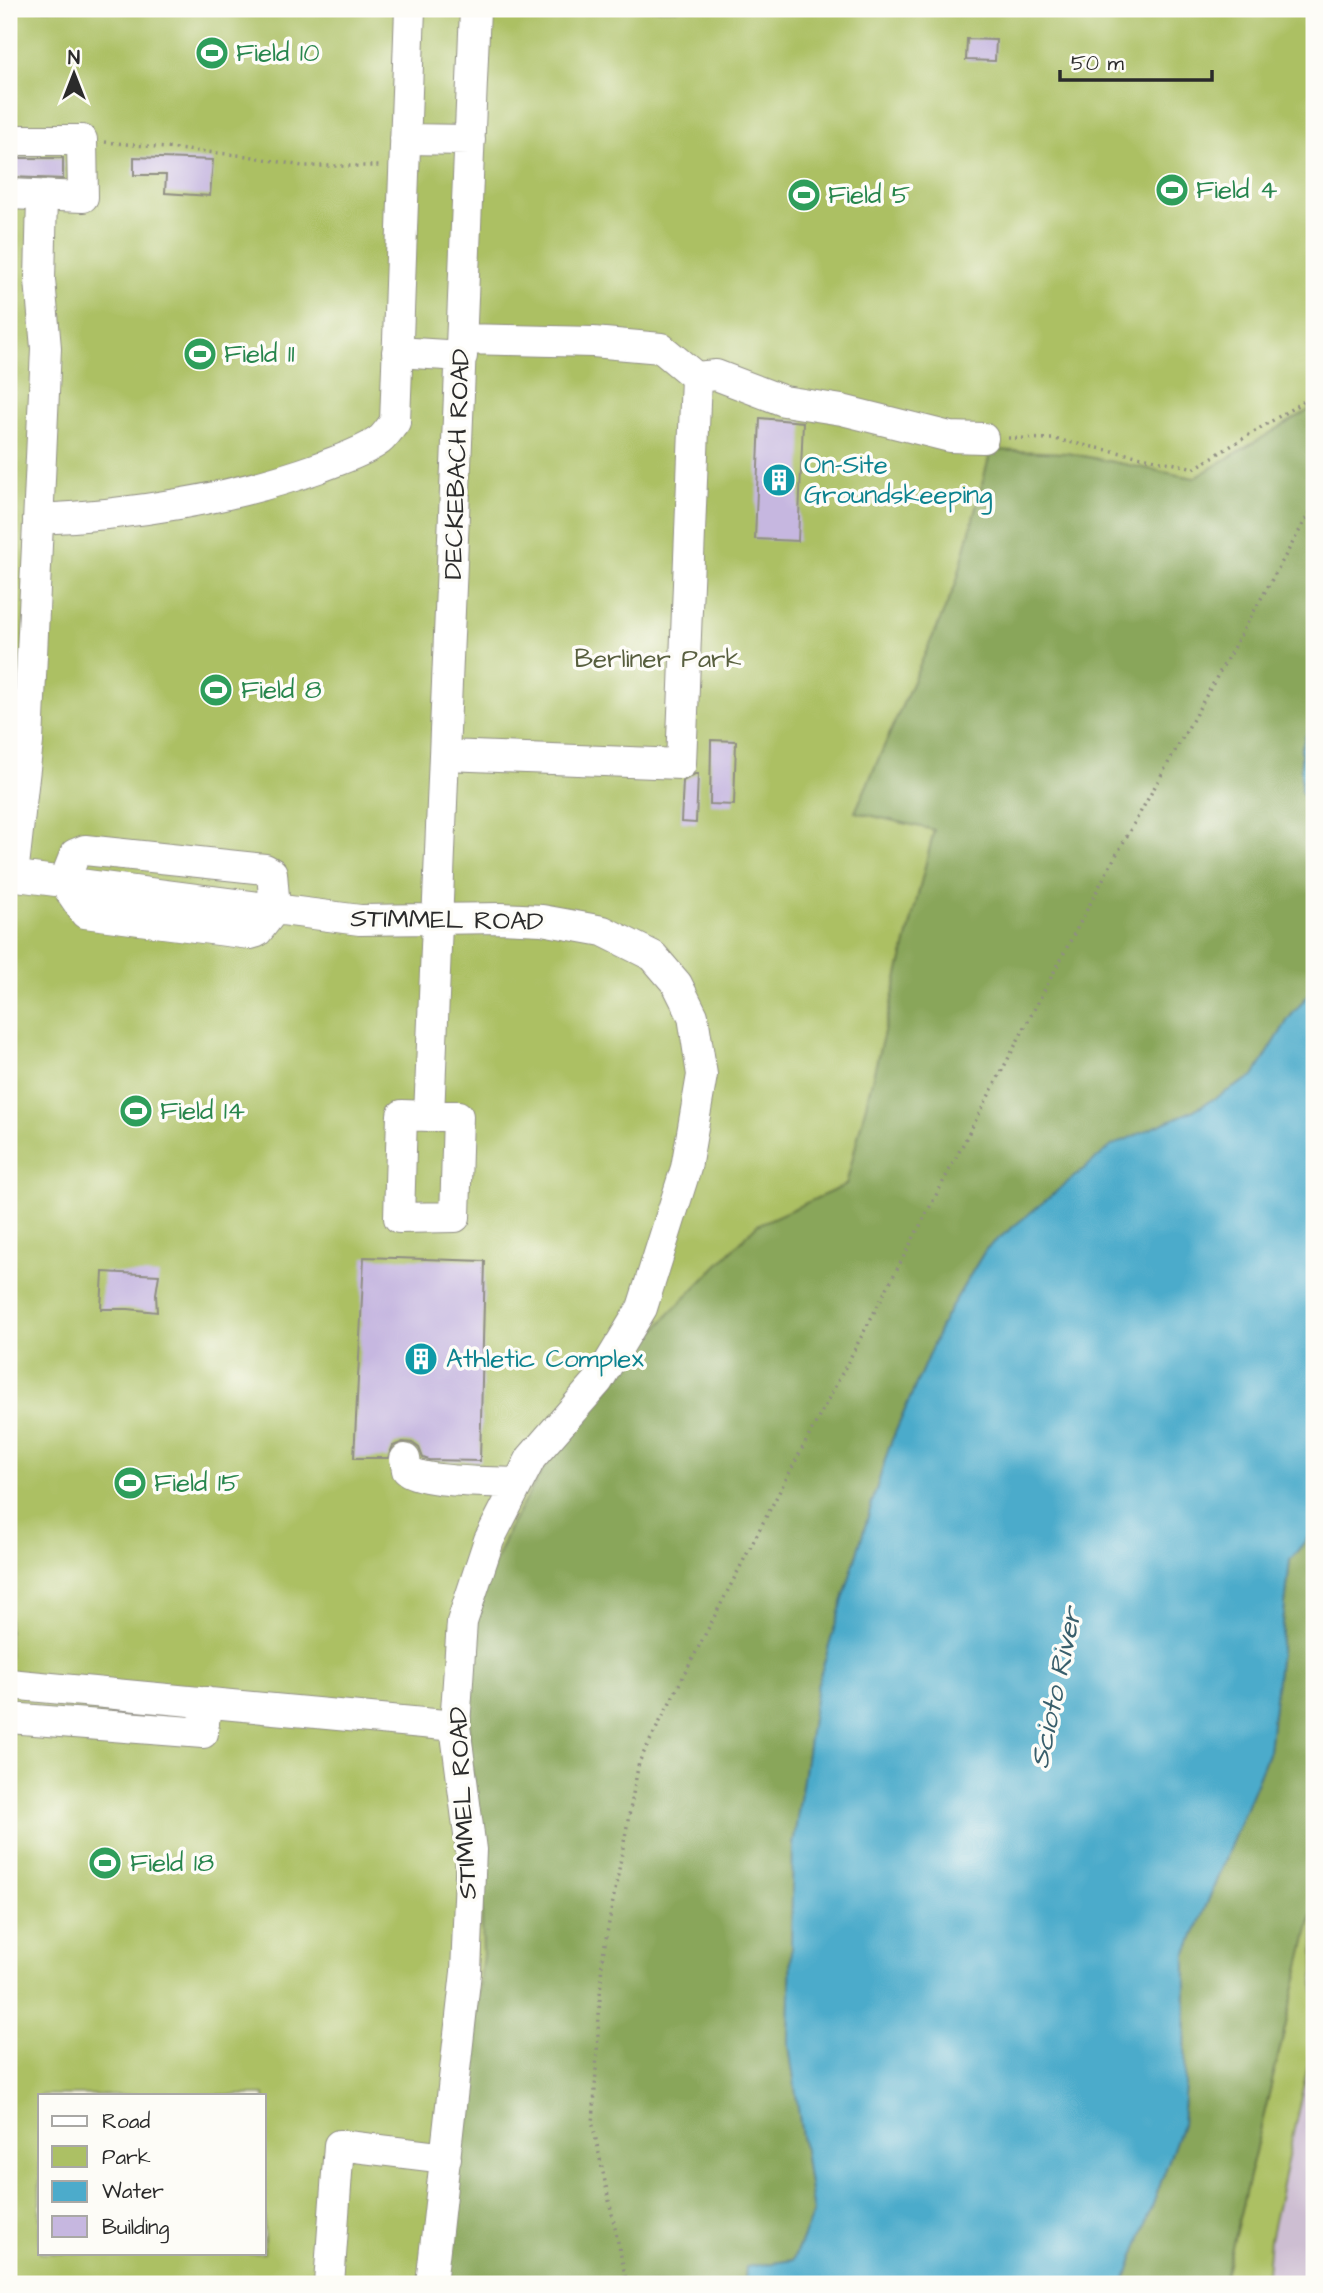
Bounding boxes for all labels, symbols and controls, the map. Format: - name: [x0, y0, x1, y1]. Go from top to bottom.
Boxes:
- sports icon: Field 10: [193, 34, 231, 72]
- place label: Field 10: [236, 35, 320, 71]
- north arrow: [38, 38, 108, 108]
- scale bar: [1060, 38, 1213, 82]
- text: N: [68, 45, 80, 72]
- text: 50 m: [1071, 49, 1125, 78]
- sports icon: Field 4: [1153, 171, 1191, 209]
- place label: Field 4: [1196, 172, 1278, 208]
- sports icon: Field 5: [785, 176, 823, 214]
- place label: Field 5: [828, 177, 910, 213]
- sports icon: Field 11: [181, 335, 219, 373]
- place label: Field 11: [224, 336, 294, 372]
- street label: DECKEBACH ROAD: [435, 348, 479, 580]
- place label: On-Site Groundskeeping: [804, 447, 992, 515]
- building icon: On-Site Groundskeeping: [760, 461, 798, 499]
- park label: Berliner Park: [575, 641, 741, 677]
- sports icon: Field 8: [197, 671, 235, 709]
- place label: Field 8: [241, 672, 322, 708]
- street label: STIMMEL ROAD: [350, 900, 544, 940]
- sports icon: Field 14: [117, 1092, 155, 1130]
- place label: Field 14: [160, 1093, 245, 1129]
- building icon: Athletic Complex: [402, 1340, 440, 1378]
- place label: Athletic Complex: [446, 1341, 644, 1377]
- sports icon: Field 15: [111, 1464, 149, 1502]
- place label: Field 15: [154, 1465, 240, 1501]
- water label: Scioto River: [1020, 1602, 1093, 1772]
- street label: STIMMEL ROAD: [440, 1705, 486, 1900]
- sports icon: Field 18: [86, 1844, 124, 1882]
- place label: Field 18: [130, 1845, 214, 1881]
- legend: [38, 2094, 266, 2254]
- text: Road: [102, 2107, 150, 2136]
- text: Park: [102, 2143, 151, 2172]
- text: Water: [102, 2177, 164, 2206]
- text: Building: [102, 2213, 170, 2244]

